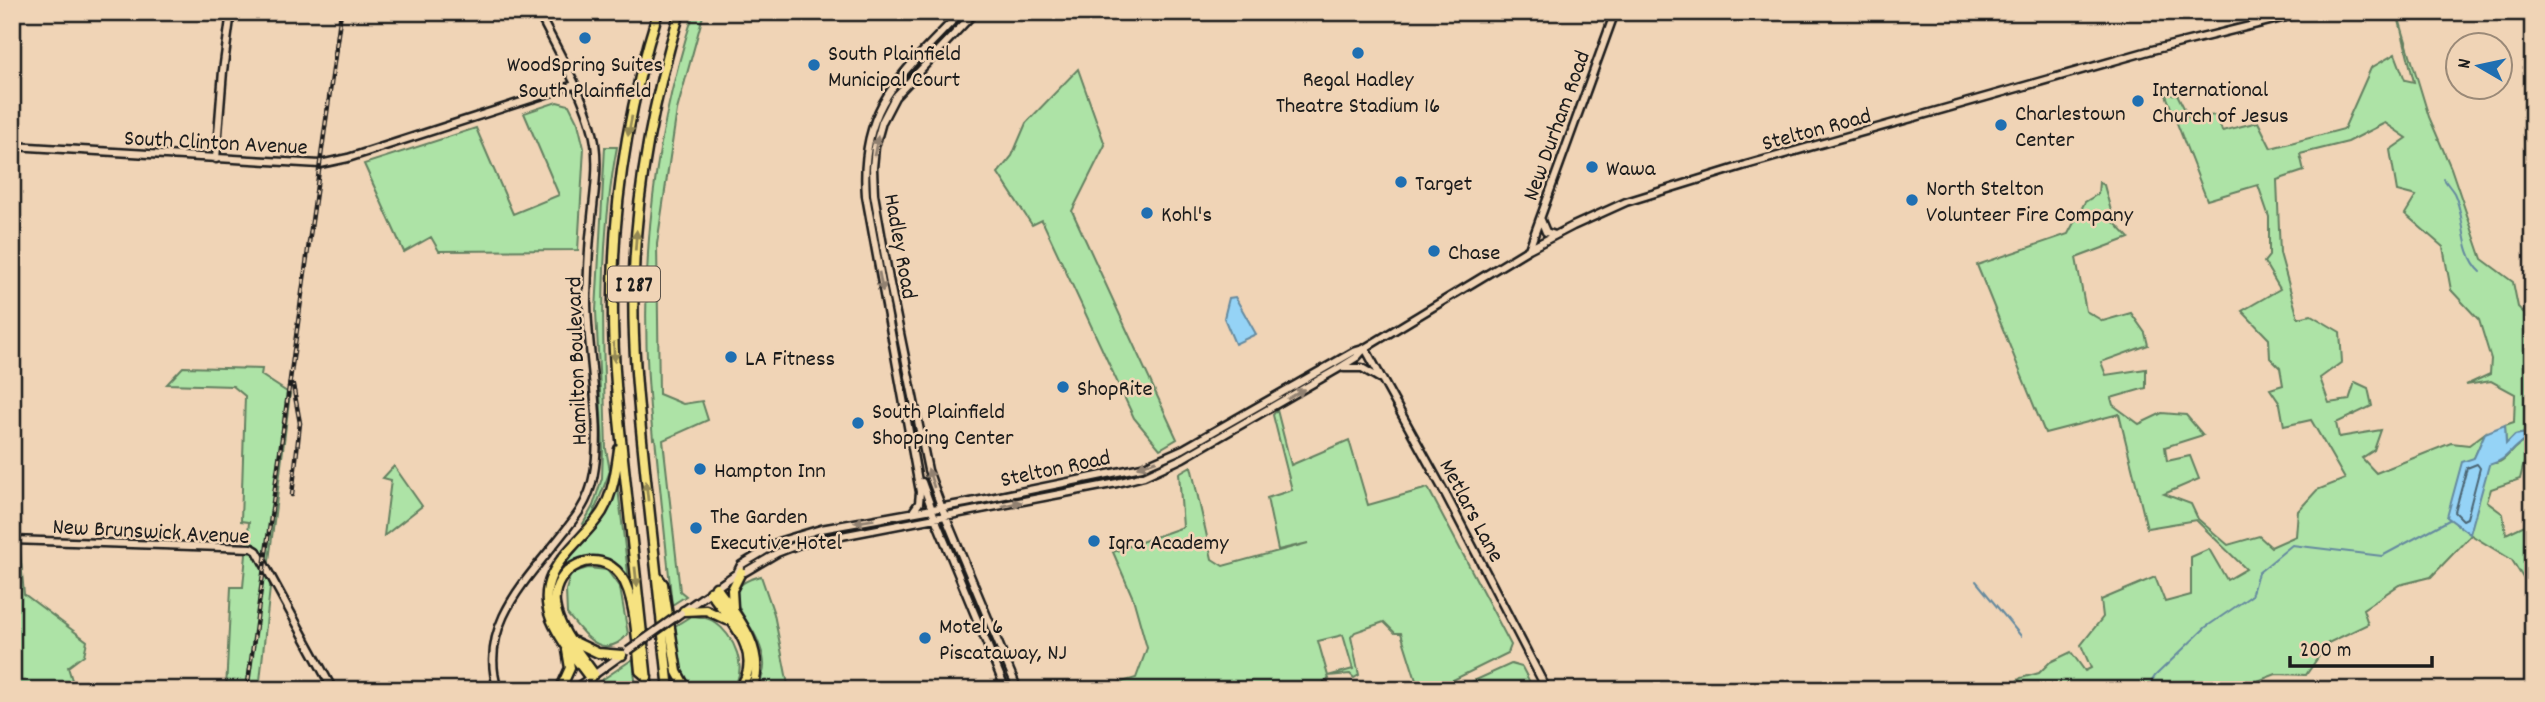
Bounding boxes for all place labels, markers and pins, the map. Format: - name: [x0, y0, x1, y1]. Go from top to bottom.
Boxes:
- marker: WoodSpring Suites South Plainfield: [577, 30, 593, 46]
- place label: South Plainfield Municipal Court: [828, 39, 961, 98]
- marker: Regal Hadley Theatre Stadium 16: [1350, 45, 1366, 61]
- place label: WoodSpring Suites South Plainfield: [507, 50, 663, 109]
- marker: South Plainfield Municipal Court: [806, 57, 822, 73]
- place label: Regal Hadley Theatre Stadium 16: [1276, 65, 1440, 124]
- place label: International Church of Jesus: [2152, 75, 2289, 134]
- marker: International Church of Jesus: [2130, 93, 2146, 109]
- place label: Charlestown Center: [2015, 99, 2126, 158]
- marker: Charlestown Center: [1993, 117, 2009, 133]
- place label: Wawa: [1606, 154, 1657, 187]
- marker: Wawa: [1584, 159, 1600, 175]
- place label: Target: [1415, 169, 1472, 202]
- marker: Target: [1393, 174, 1409, 190]
- place label: North Stelton Volunteer Fire Company: [1926, 174, 2134, 233]
- marker: North Stelton Volunteer Fire Company: [1904, 192, 1920, 208]
- place label: Kohl's: [1161, 200, 1212, 233]
- marker: Kohl's: [1139, 205, 1155, 221]
- place label: Chase: [1448, 238, 1501, 271]
- marker: Chase: [1426, 243, 1442, 259]
- place label: LA Fitness: [745, 344, 835, 377]
- marker: LA Fitness: [723, 349, 739, 365]
- place label: ShopRite: [1077, 374, 1153, 407]
- marker: ShopRite: [1055, 379, 1071, 395]
- place label: South Plainfield Shopping Center: [872, 397, 1014, 456]
- marker: South Plainfield Shopping Center: [850, 415, 866, 431]
- place label: Hampton Inn: [714, 456, 826, 489]
- marker: Hampton Inn: [692, 461, 708, 477]
- place label: The Garden Executive Hotel: [710, 502, 843, 561]
- marker: The Garden Executive Hotel: [688, 520, 704, 536]
- place label: Iqra Academy: [1108, 528, 1229, 561]
- marker: Iqra Academy: [1086, 533, 1102, 549]
- place label: Motel 6 Piscataway, NJ: [939, 612, 1067, 671]
- marker: Motel 6 Piscataway, NJ: [917, 630, 933, 646]

